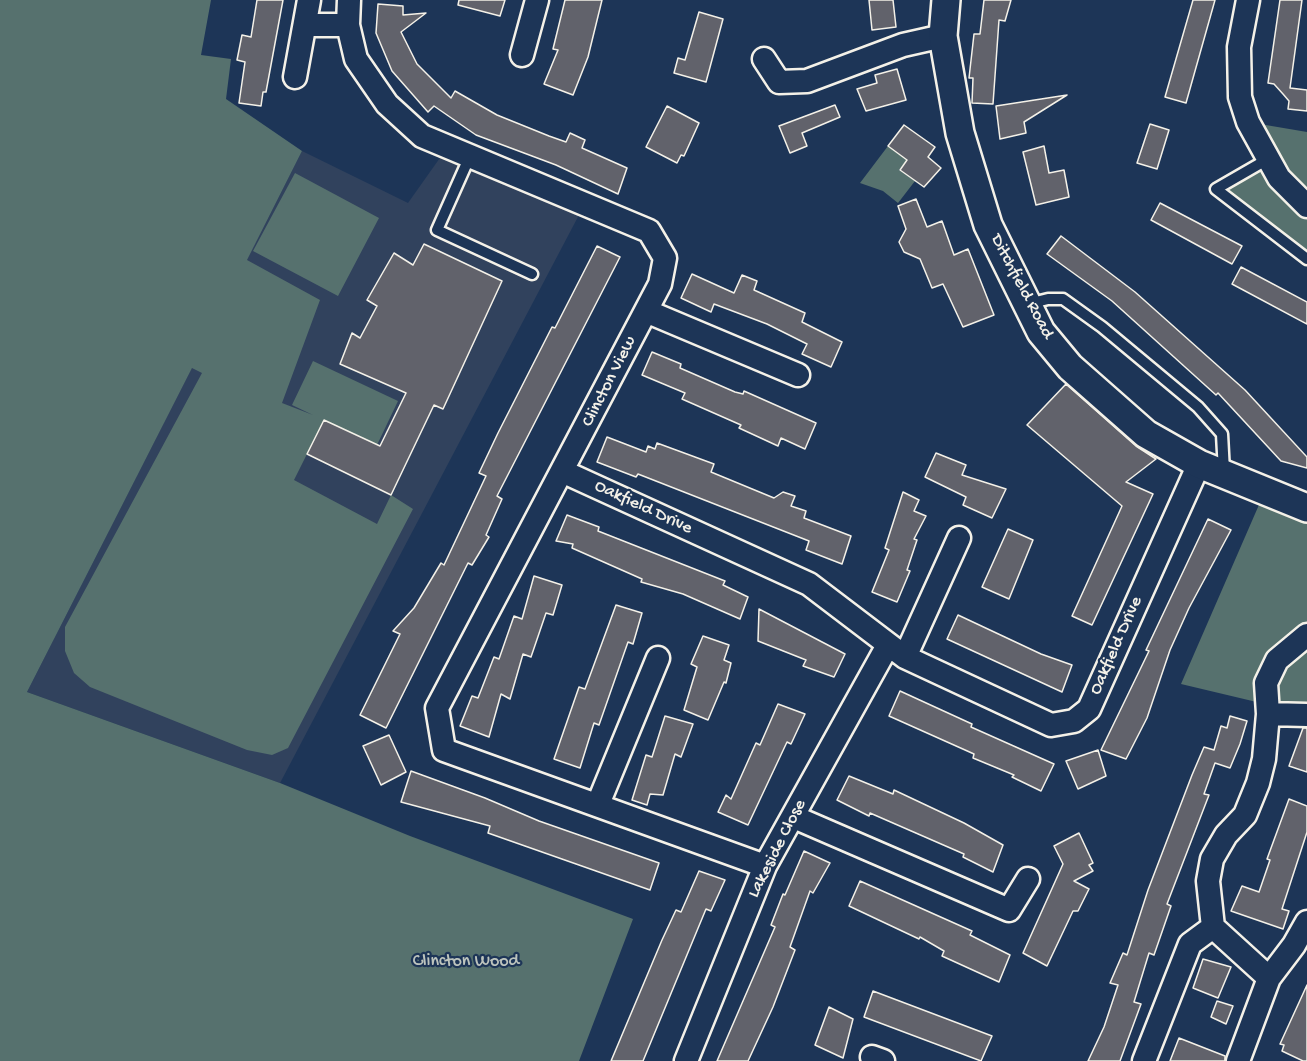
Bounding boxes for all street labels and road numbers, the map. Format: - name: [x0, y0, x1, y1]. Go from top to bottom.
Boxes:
- street label: Ditchfield Road: [984, 231, 1058, 343]
- street label: Clincton View: [578, 333, 642, 431]
- street label: Oakfield Drive: [591, 476, 695, 540]
- street label: Oakfield Drive: [1086, 593, 1148, 699]
- street label: Lakeside Close: [744, 796, 812, 902]

